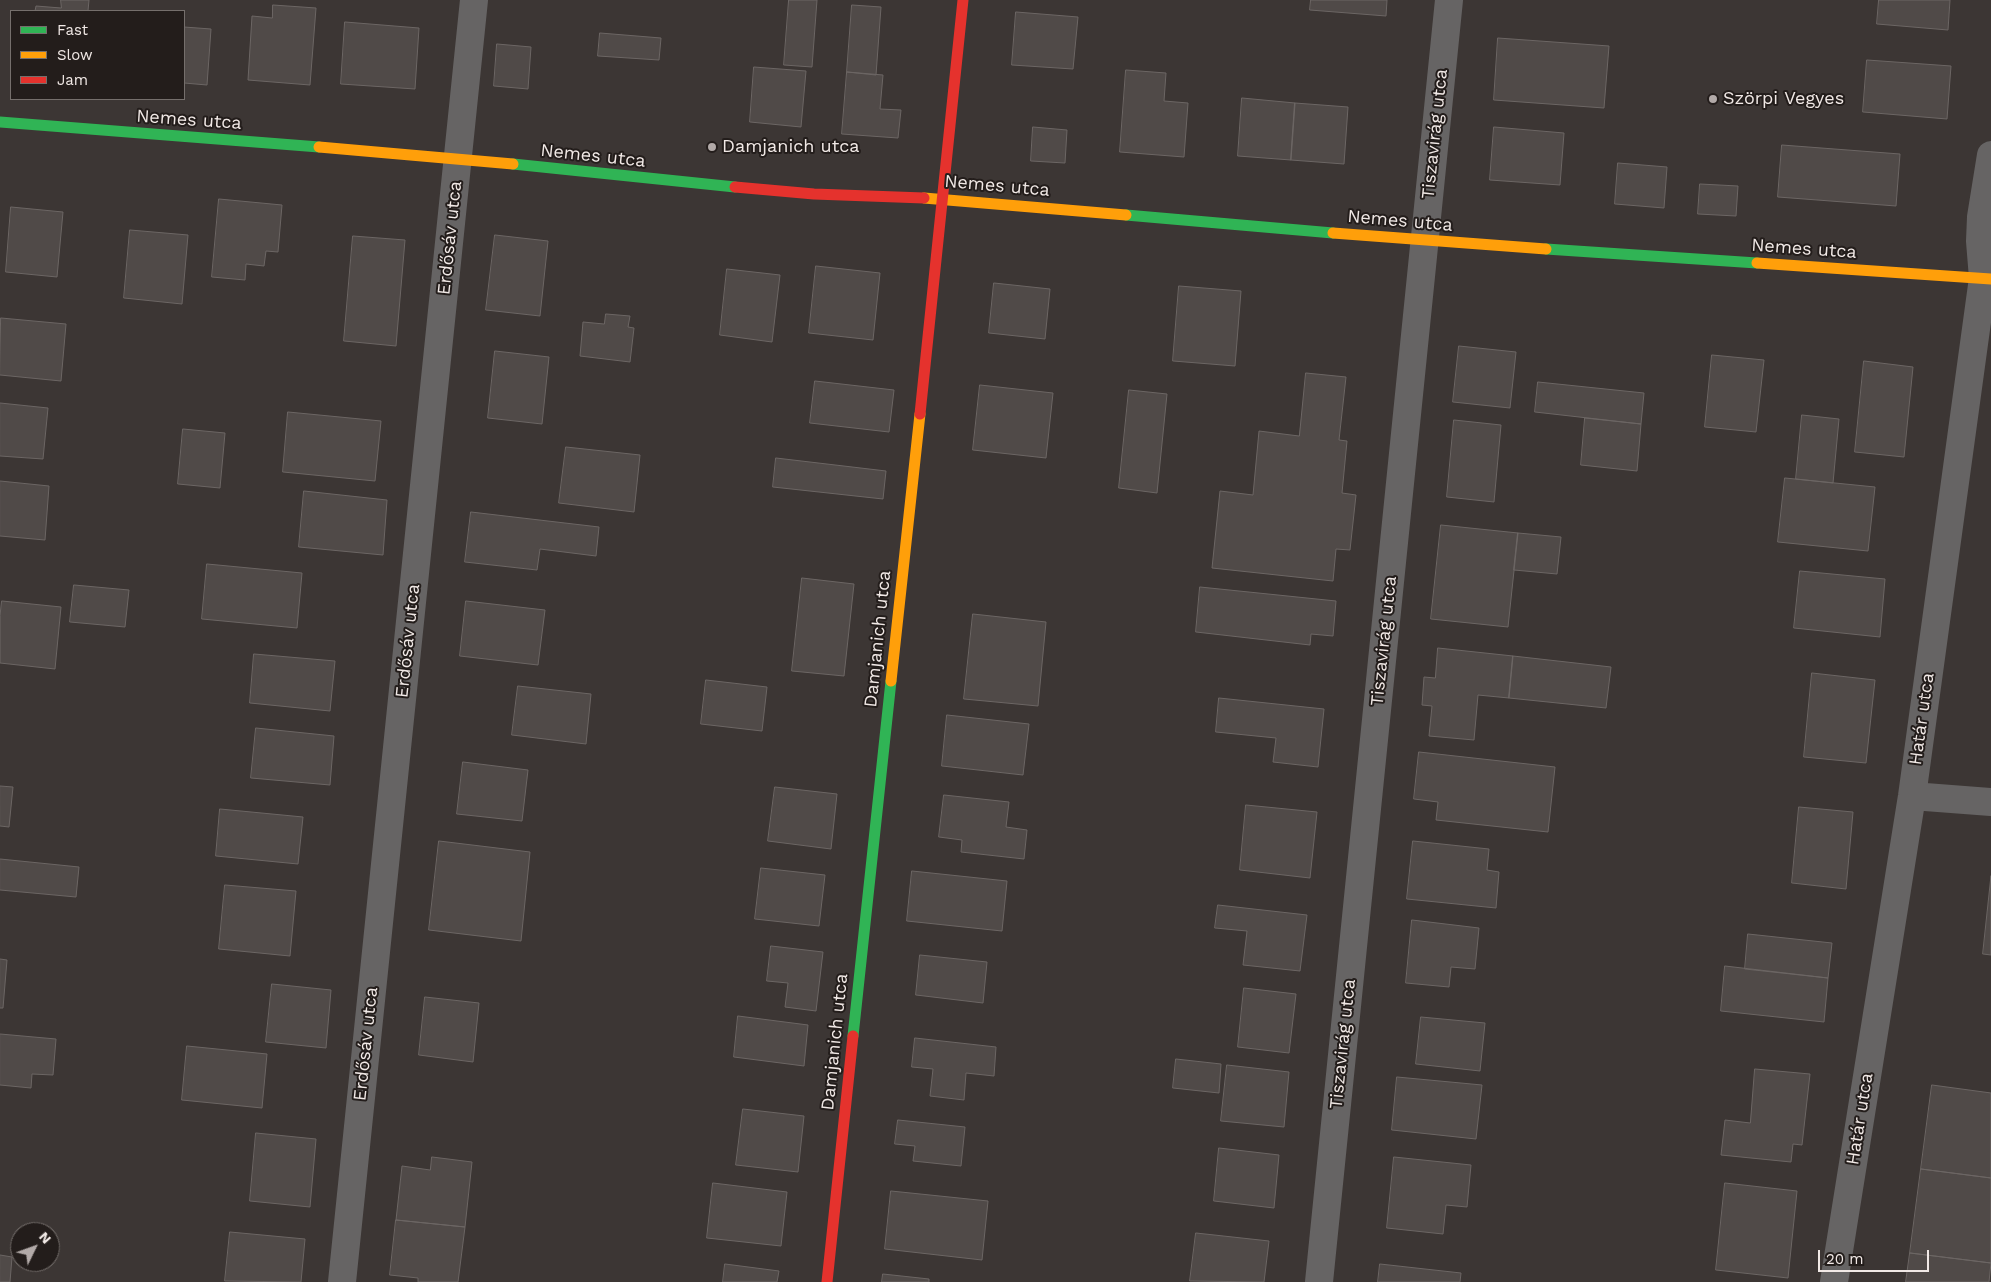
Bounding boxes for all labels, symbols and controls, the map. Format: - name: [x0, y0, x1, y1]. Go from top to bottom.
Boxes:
- legend: [10, 10, 185, 100]
- text: Fast: [57, 21, 88, 39]
- text: Slow: [57, 46, 93, 64]
- street label: Tiszavirág utca: [1417, 68, 1453, 200]
- text: Jam: [57, 71, 88, 89]
- place label: Szörpi Vegyes: [1723, 88, 1844, 110]
- marker: Szörpi Vegyes: [1707, 93, 1719, 105]
- street label: Nemes utca: [136, 106, 242, 134]
- place label: Damjanich utca: [722, 136, 860, 158]
- street label: Nemes utca: [539, 140, 647, 172]
- marker: Damjanich utca: [706, 141, 718, 153]
- street label: Nemes utca: [943, 171, 1051, 201]
- street label: Erdősáv utca: [433, 180, 467, 296]
- street label: Nemes utca: [1346, 206, 1454, 236]
- street label: Nemes utca: [1751, 235, 1857, 263]
- street label: Damjanich utca: [860, 569, 896, 709]
- street label: Tiszavirág utca: [1366, 575, 1402, 707]
- street label: Erdősáv utca: [391, 583, 425, 699]
- street label: Határ utca: [1905, 671, 1939, 767]
- street label: Damjanich utca: [817, 972, 853, 1112]
- street label: Tiszavirág utca: [1325, 978, 1361, 1110]
- street label: Erdősáv utca: [349, 986, 383, 1102]
- street label: Határ utca: [1842, 1071, 1878, 1167]
- north arrow: [10, 1222, 60, 1272]
- text: N: [36, 1228, 55, 1247]
- scale bar: [1821, 1240, 1932, 1272]
- text: 20 m: [1826, 1250, 1864, 1268]

